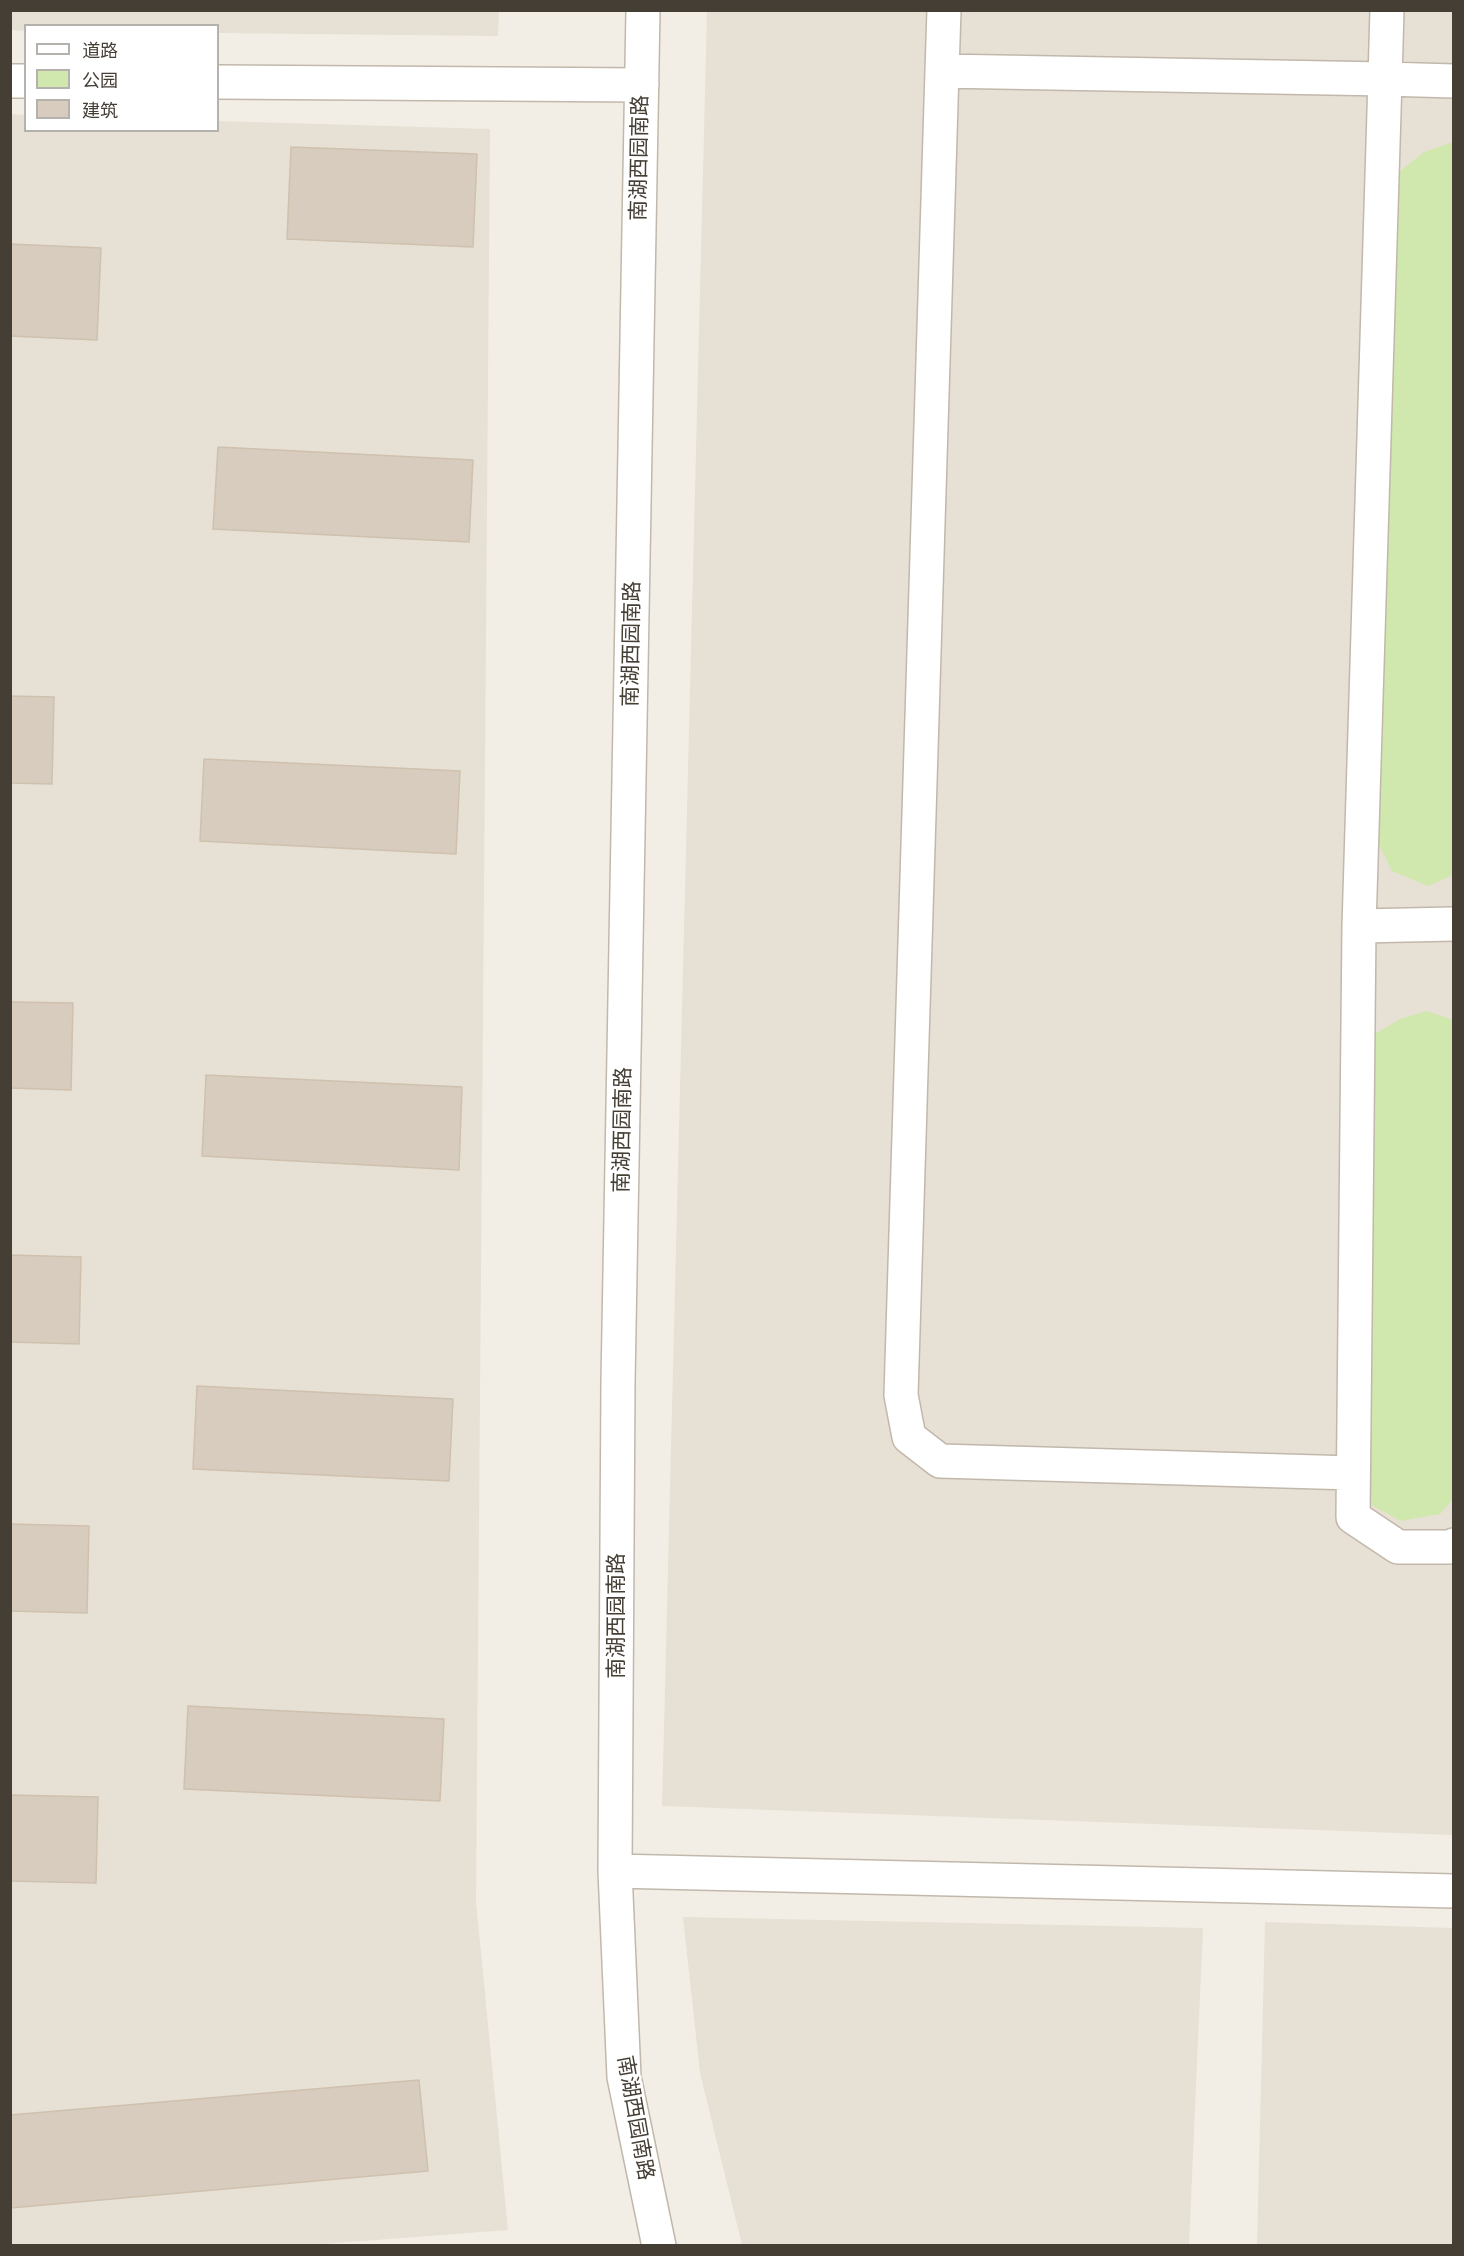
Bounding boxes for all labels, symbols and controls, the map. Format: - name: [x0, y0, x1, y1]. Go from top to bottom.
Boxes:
- legend: [24, 24, 219, 132]
- text: 道路: [82, 40, 118, 62]
- text: 公园: [82, 70, 118, 92]
- street label: 南湖西园南路: [626, 95, 654, 221]
- text: 建筑: [82, 100, 118, 122]
- street label: 南湖西园南路: [618, 581, 646, 707]
- street label: 南湖西园南路: [609, 1067, 637, 1193]
- street label: 南湖西园南路: [604, 1553, 630, 1679]
- street label: 南湖西园南路: [612, 2054, 658, 2182]

